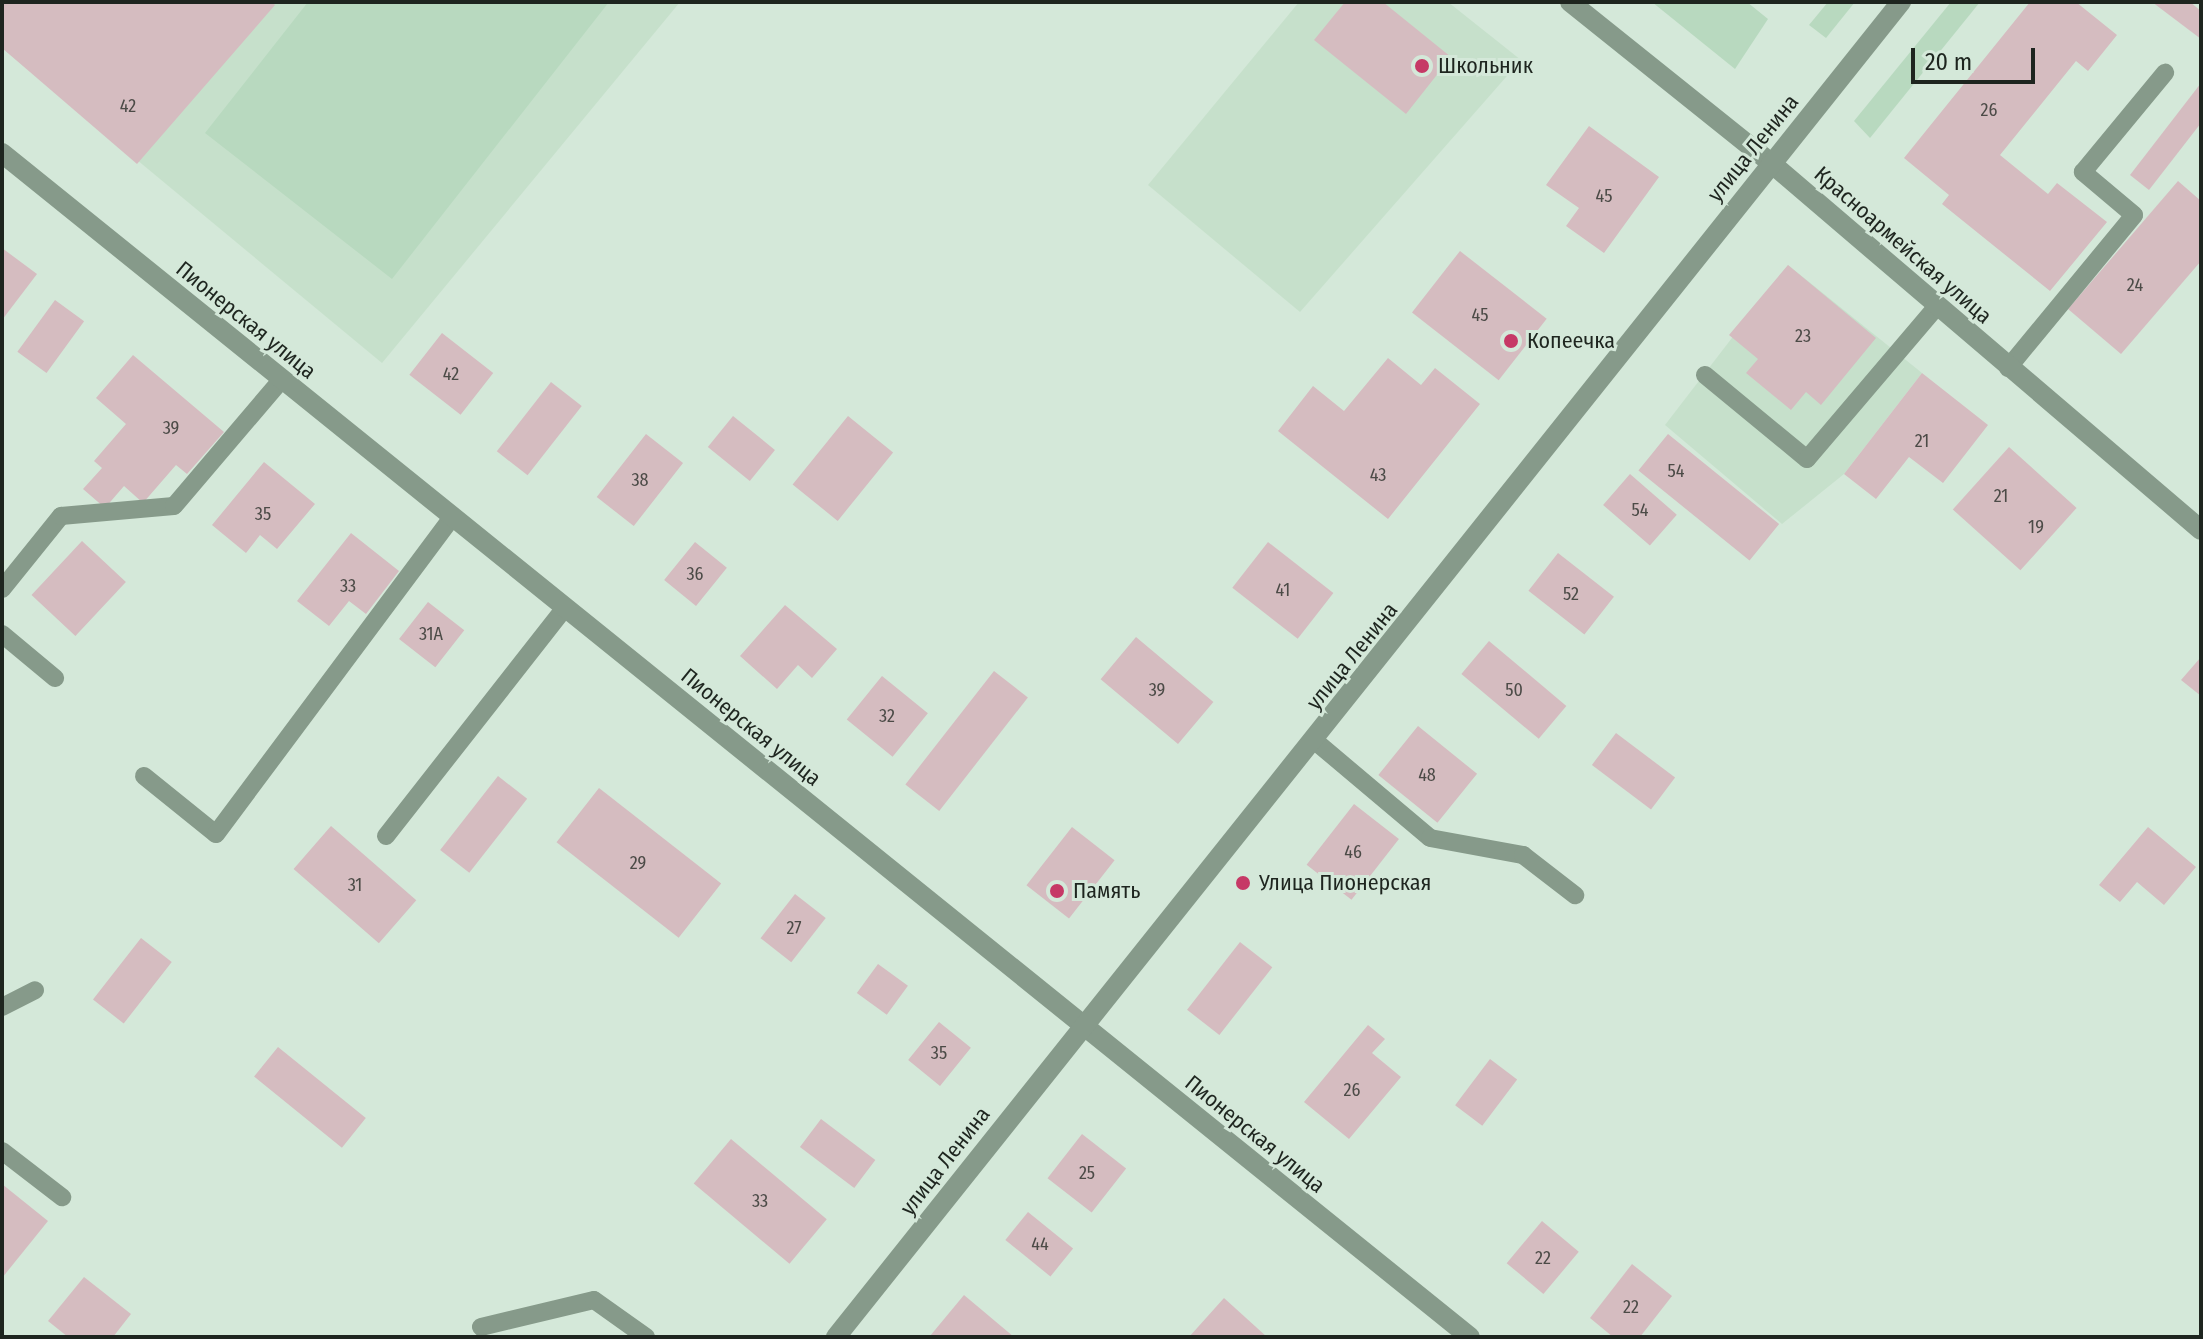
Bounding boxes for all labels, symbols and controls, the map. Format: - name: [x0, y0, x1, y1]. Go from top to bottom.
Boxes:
- scale bar: [1915, 32, 2039, 82]
- text: 20 m: [1925, 48, 1972, 76]
- place label: Школьник: [1438, 53, 1533, 79]
- marker: Школьник: [1413, 57, 1431, 75]
- street label: улица Ленина: [1702, 89, 1804, 207]
- house number: 42: [120, 95, 136, 117]
- house number: 26: [1981, 99, 1997, 121]
- street label: Красноармейская улица: [1809, 161, 1997, 329]
- house number: 45: [1596, 185, 1612, 207]
- street label: Пионерская улица: [171, 256, 321, 384]
- house number: 24: [2127, 274, 2143, 296]
- house number: 45: [1472, 304, 1488, 326]
- house number: 23: [1795, 325, 1811, 347]
- place label: Копеечка: [1527, 328, 1615, 354]
- marker: Копеечка: [1502, 332, 1520, 350]
- house number: 42: [443, 363, 459, 385]
- house number: 39: [163, 417, 179, 439]
- house number: 21: [1915, 430, 1929, 452]
- house number: 54: [1668, 460, 1684, 482]
- house number: 43: [1370, 464, 1386, 486]
- house number: 38: [631, 469, 649, 491]
- house number: 21: [1994, 485, 2008, 507]
- house number: 54: [1632, 499, 1648, 521]
- house number: 35: [255, 503, 271, 525]
- house number: 19: [2028, 516, 2044, 538]
- house number: 36: [686, 563, 704, 585]
- house number: 33: [340, 575, 356, 597]
- house number: 41: [1276, 579, 1290, 601]
- house number: 52: [1563, 583, 1579, 605]
- street label: улица Ленина: [1301, 597, 1403, 715]
- house number: 31А: [419, 623, 443, 645]
- street label: Пионерская улица: [676, 663, 826, 791]
- house number: 39: [1149, 679, 1165, 701]
- house number: 50: [1505, 679, 1523, 701]
- house number: 32: [879, 705, 895, 727]
- house number: 48: [1418, 764, 1436, 786]
- house number: 46: [1344, 841, 1362, 863]
- house number: 29: [630, 852, 646, 874]
- place label: Улица Пионерская: [1259, 870, 1431, 896]
- house number: 31: [348, 874, 362, 896]
- marker: Улица Пионерская: [1234, 874, 1252, 892]
- place label: Память: [1073, 878, 1140, 904]
- marker: Память: [1048, 882, 1066, 900]
- house number: 27: [786, 917, 802, 939]
- house number: 35: [931, 1042, 947, 1064]
- street label: Пионерская улица: [1180, 1070, 1330, 1198]
- house number: 26: [1344, 1079, 1360, 1101]
- street label: улица Ленина: [895, 1102, 995, 1220]
- house number: 25: [1079, 1162, 1095, 1184]
- house number: 33: [752, 1190, 768, 1212]
- house number: 44: [1031, 1233, 1049, 1255]
- house number: 22: [1535, 1247, 1551, 1269]
- house number: 22: [1623, 1296, 1639, 1318]

